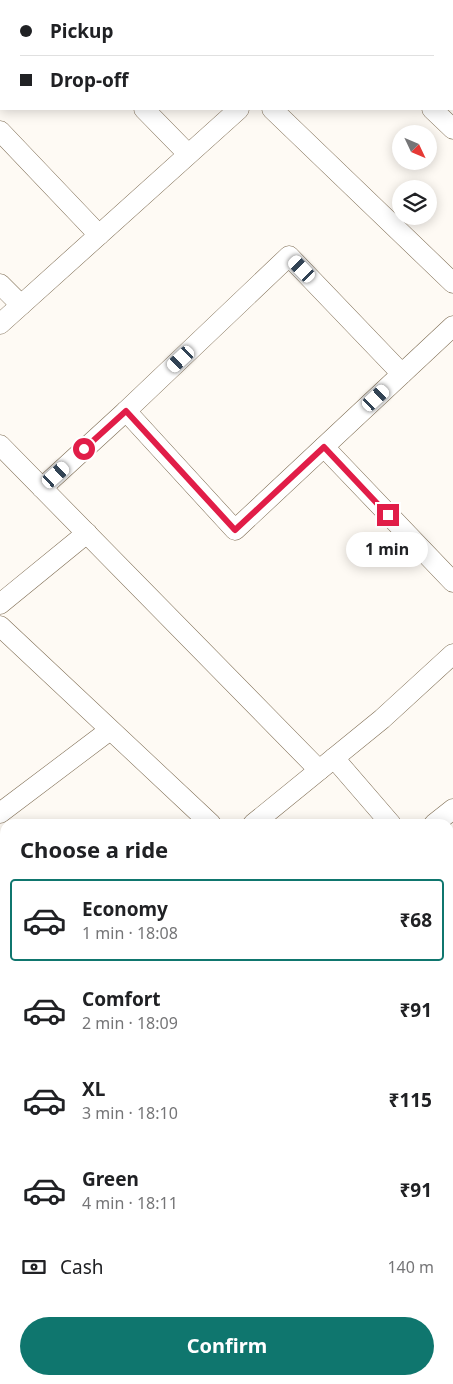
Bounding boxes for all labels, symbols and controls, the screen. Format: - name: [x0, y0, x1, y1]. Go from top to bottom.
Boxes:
- text: Pickup: [50, 18, 113, 44]
- text: Drop-off: [50, 67, 129, 93]
- north arrow: [392, 125, 438, 170]
- map controls: [392, 125, 437, 225]
- button: layers: [392, 180, 437, 225]
- car: [286, 253, 317, 285]
- car: [164, 343, 197, 375]
- car: [359, 382, 392, 414]
- route start: [73, 438, 95, 460]
- car: [39, 459, 72, 491]
- route end: [377, 504, 399, 526]
- callout: 1 min: [347, 532, 429, 568]
- text: 1 min: [365, 538, 409, 560]
- text: Choose a ride: [20, 834, 168, 864]
- text: Economy: [82, 896, 168, 922]
- icon: car: [22, 898, 67, 943]
- text: ₹68: [399, 907, 432, 933]
- text: 1 min · 18:08: [82, 922, 178, 944]
- text: Comfort: [82, 986, 161, 1012]
- icon: car: [22, 988, 67, 1033]
- text: ₹91: [399, 997, 432, 1023]
- text: 2 min · 18:09: [82, 1012, 178, 1034]
- text: XL: [82, 1076, 105, 1102]
- icon: car: [22, 1078, 67, 1123]
- text: ₹115: [389, 1087, 432, 1113]
- text: 3 min · 18:10: [82, 1102, 178, 1124]
- text: Green: [82, 1166, 139, 1192]
- icon: car: [22, 1168, 67, 1213]
- text: ₹91: [399, 1177, 432, 1203]
- text: 4 min · 18:11: [82, 1192, 178, 1214]
- icon: cash: [20, 1253, 48, 1281]
- text: Cash: [60, 1254, 104, 1280]
- text: 140 m: [387, 1256, 434, 1278]
- button: Confirm: [20, 1317, 434, 1375]

